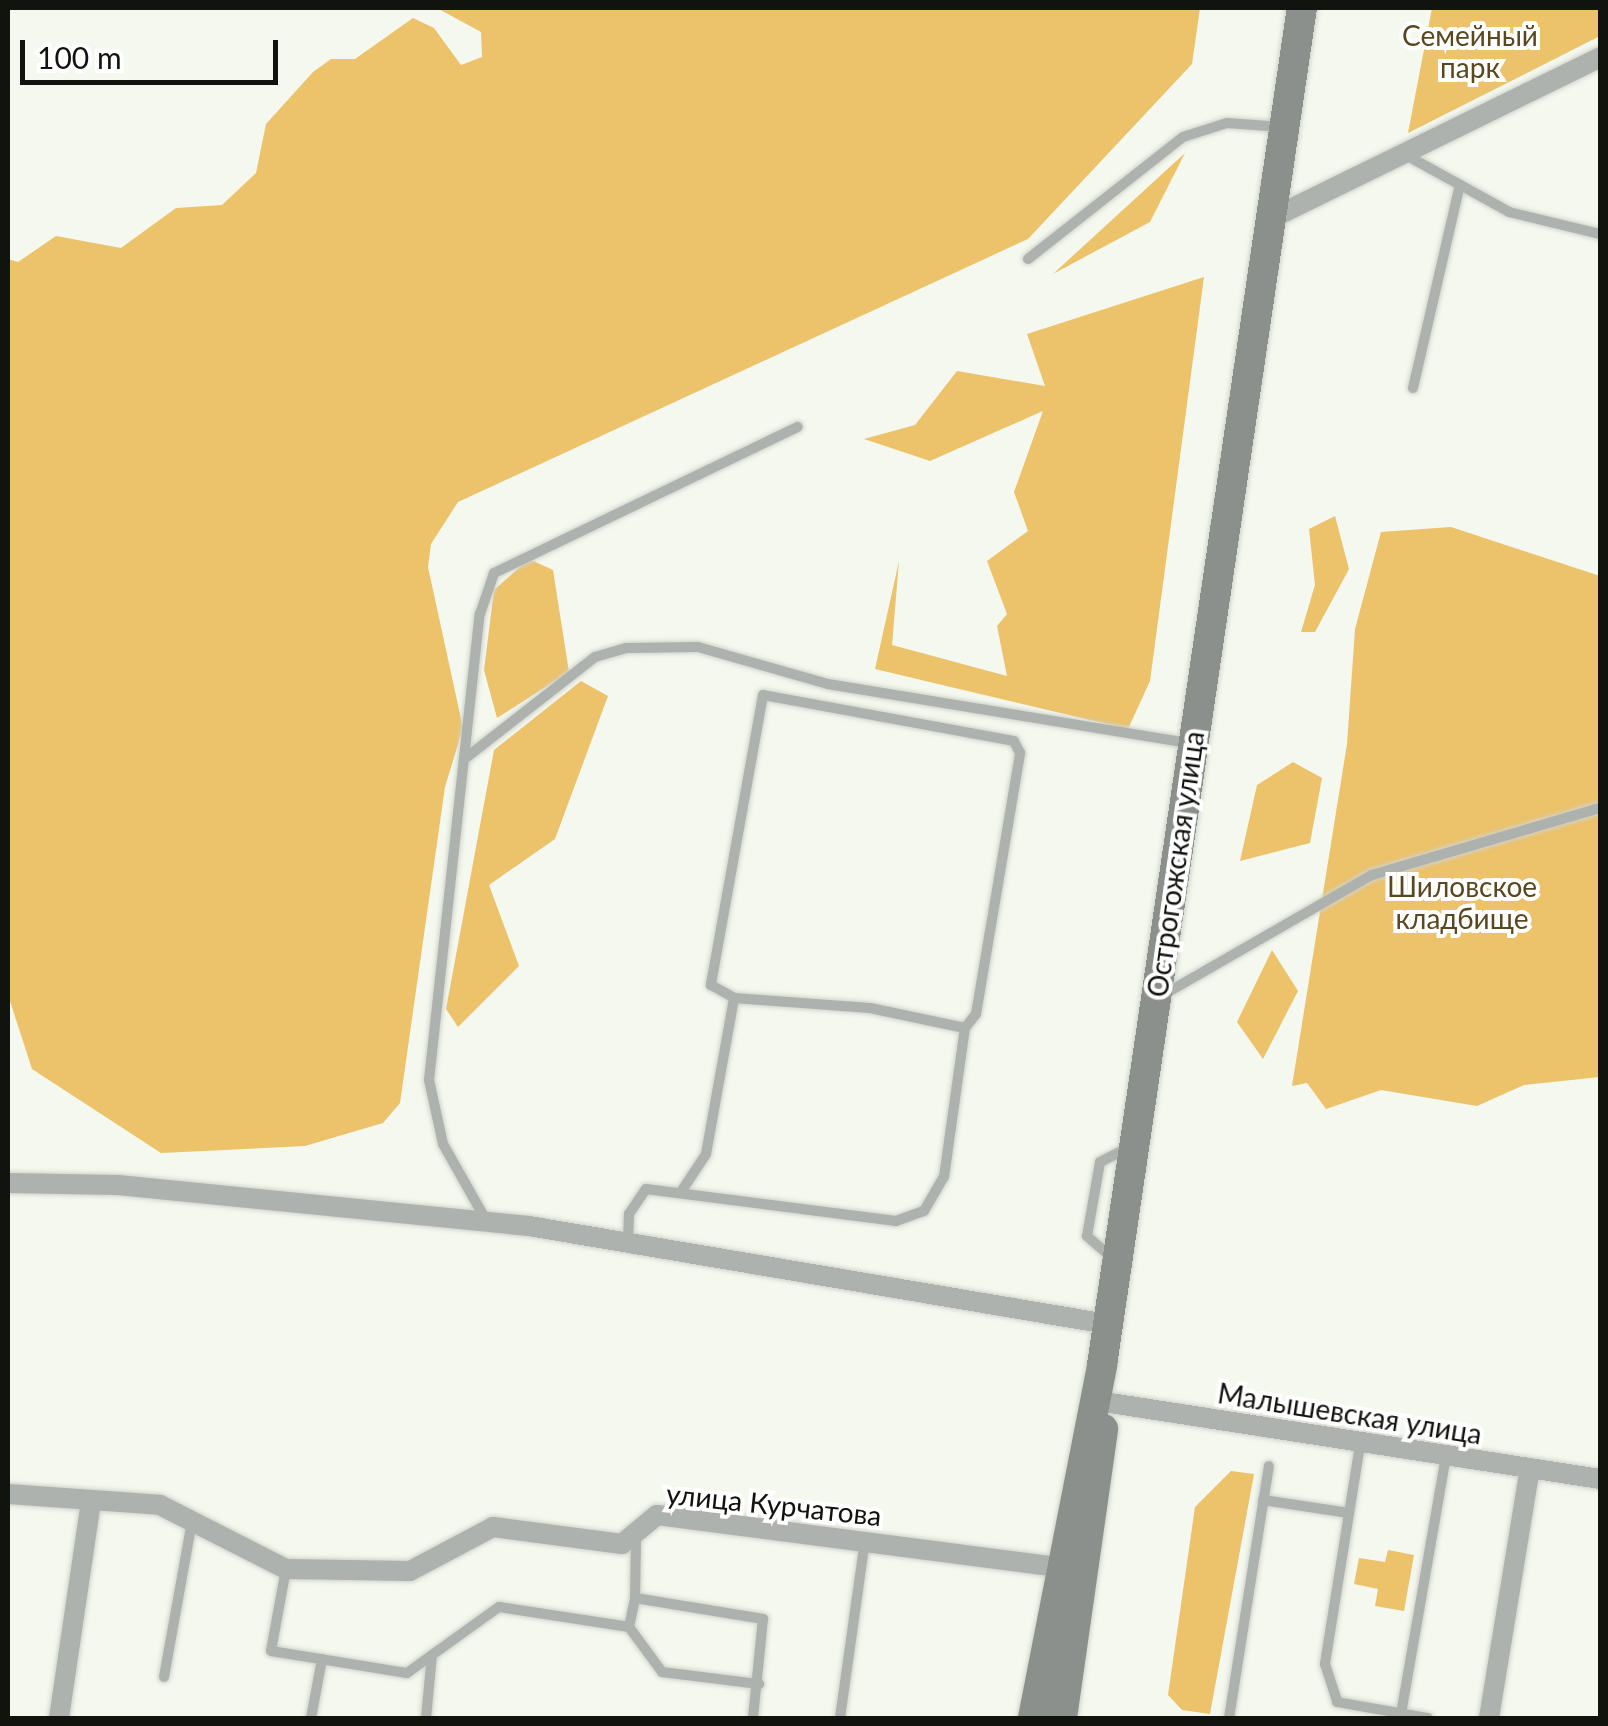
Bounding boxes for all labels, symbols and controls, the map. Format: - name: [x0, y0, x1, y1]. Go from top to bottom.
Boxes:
- park label: Семейный парк: [1402, 18, 1538, 84]
- scale bar: [25, 20, 282, 82]
- text: 100 m: [37, 39, 122, 75]
- street label: Острогожская улица: [1140, 729, 1210, 999]
- park label: Шиловское кладбище: [1387, 869, 1537, 935]
- street label: Малышевская улица: [1215, 1376, 1485, 1450]
- street label: улица Курчатова: [665, 1476, 883, 1532]

